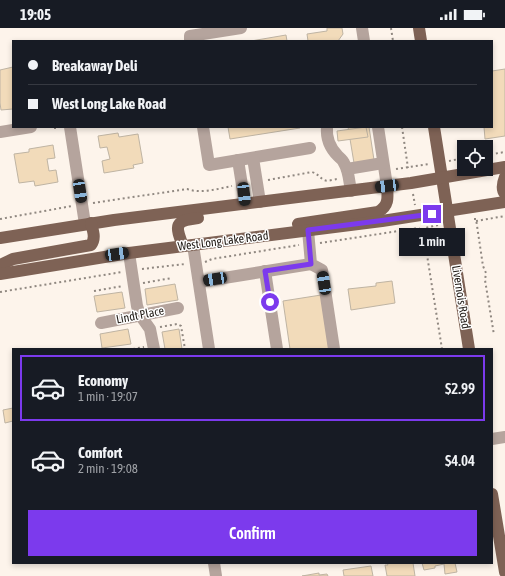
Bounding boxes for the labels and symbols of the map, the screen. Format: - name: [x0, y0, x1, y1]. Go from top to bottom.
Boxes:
- car: [72, 178, 88, 204]
- car: [374, 179, 400, 193]
- car: [237, 181, 251, 207]
- route end: [423, 205, 441, 223]
- street label: West Long Lake Road: [177, 228, 269, 254]
- callout: 1 min: [399, 228, 465, 256]
- car: [104, 246, 130, 262]
- street label: Livernois Road: [449, 264, 473, 330]
- car: [316, 270, 332, 296]
- car: [202, 271, 228, 287]
- route start: [261, 293, 279, 311]
- street label: Lindt Place: [115, 303, 165, 327]

